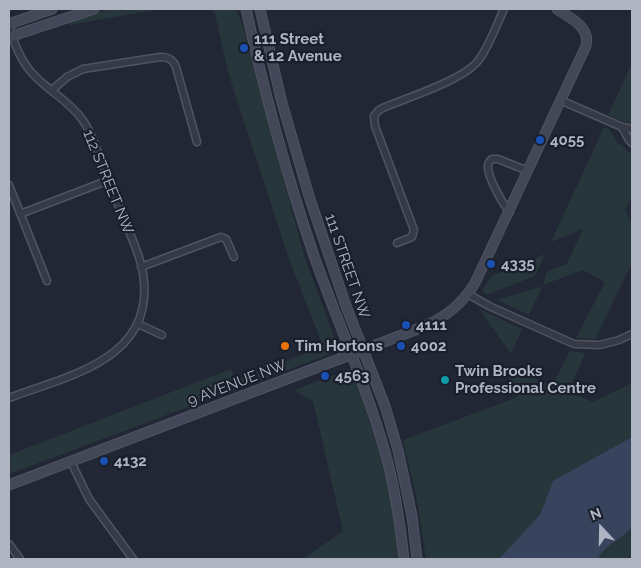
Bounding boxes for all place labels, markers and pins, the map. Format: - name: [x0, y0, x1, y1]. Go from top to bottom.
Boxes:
- place label: 111 Street & 12 Avenue: [254, 30, 342, 65]
- marker: 111 Street & 12 Avenue: [238, 42, 250, 54]
- place label: 4055: [550, 131, 584, 149]
- marker: 4055: [534, 134, 546, 146]
- place label: 4335: [501, 255, 535, 273]
- marker: 4335: [485, 258, 497, 270]
- place label: 4111: [416, 316, 447, 334]
- marker: 4111: [400, 319, 412, 331]
- place label: Tim Hortons: [295, 337, 383, 355]
- place label: 4002: [411, 337, 446, 355]
- marker: Tim Hortons: [279, 340, 291, 352]
- marker: 4002: [395, 340, 407, 352]
- place label: Twin Brooks Professional Centre: [455, 362, 596, 397]
- place label: 4563: [335, 367, 369, 385]
- marker: 4563: [319, 370, 331, 382]
- marker: Twin Brooks Professional Centre: [439, 374, 451, 386]
- place label: 4132: [114, 452, 147, 470]
- marker: 4132: [98, 455, 110, 467]

